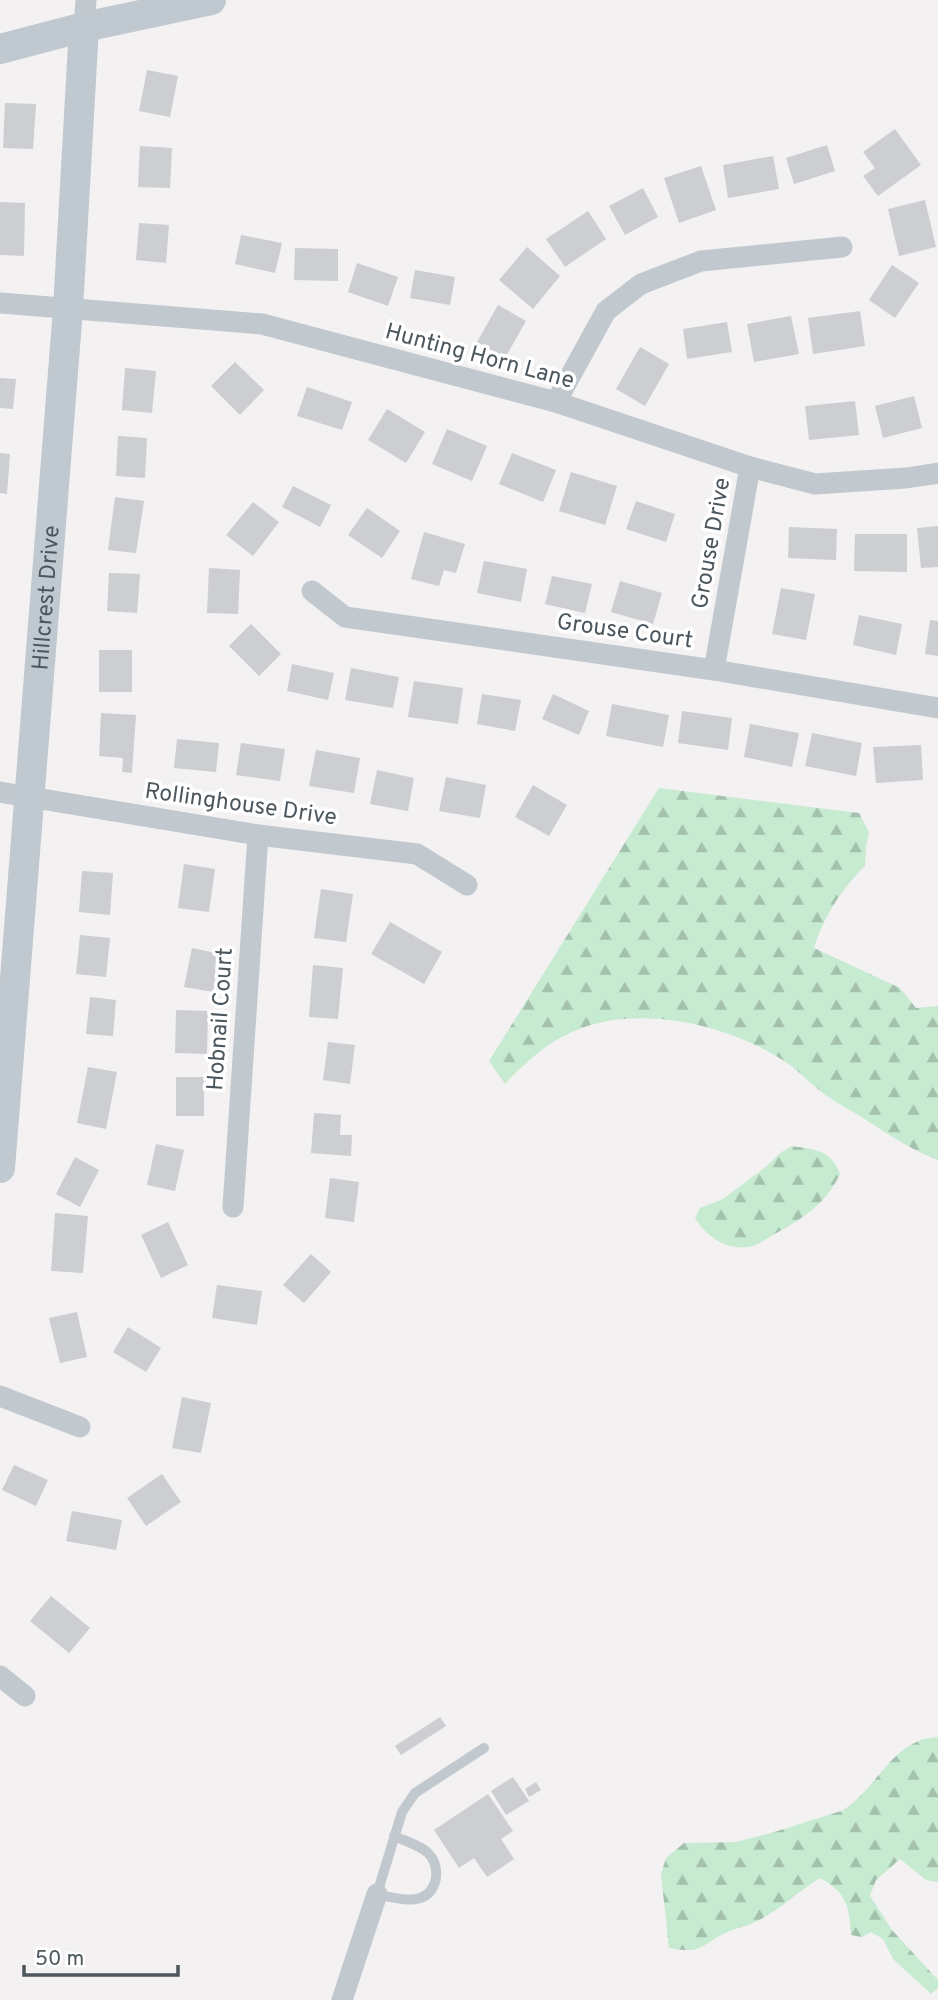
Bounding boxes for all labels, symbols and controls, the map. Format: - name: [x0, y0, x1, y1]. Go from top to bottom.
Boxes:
- street label: Hunting Horn Lane: [382, 318, 577, 397]
- street label: Grouse Drive: [687, 476, 738, 611]
- street label: Hillcrest Drive: [27, 524, 68, 672]
- street label: Grouse Court: [555, 609, 695, 656]
- street label: Rollinghouse Drive: [143, 778, 339, 833]
- street label: Hobnail Court: [202, 947, 241, 1092]
- scale bar: [24, 1934, 178, 1978]
- text: 50 m: [35, 1946, 84, 1973]

